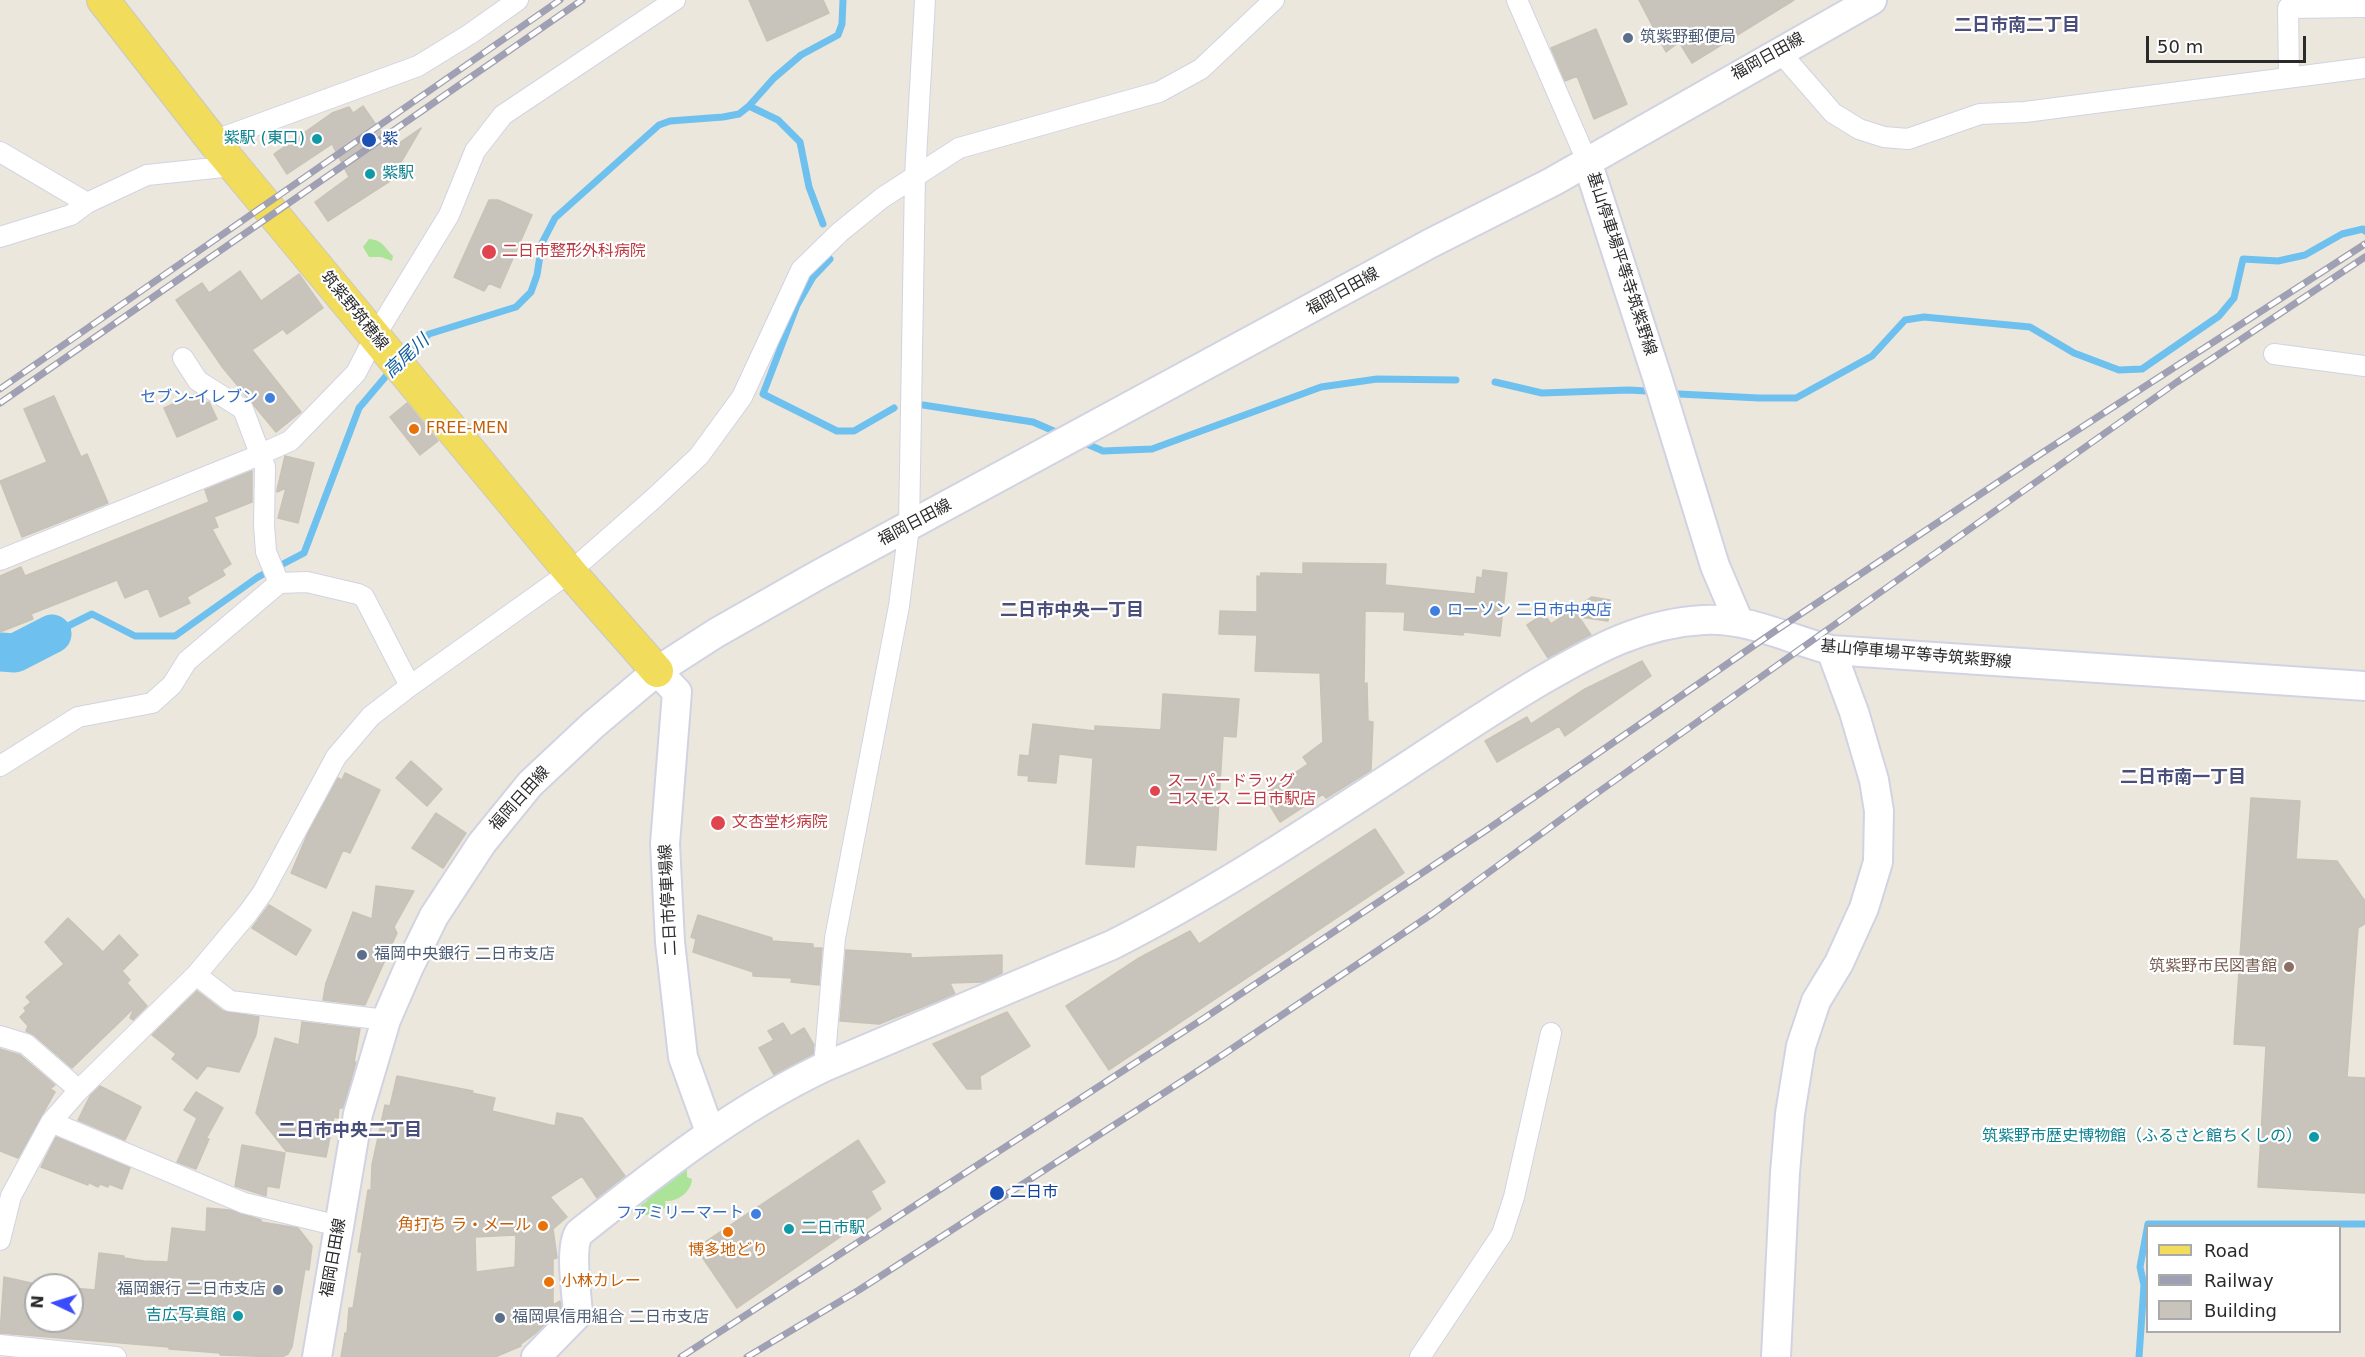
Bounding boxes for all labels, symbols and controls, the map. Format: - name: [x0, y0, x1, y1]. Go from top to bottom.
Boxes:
- district label: 二日市南二丁目: [1954, 15, 2080, 37]
- scale bar: [2149, 24, 2310, 62]
- place label: 筑紫野郵便局: [1640, 28, 1736, 48]
- street label: 福岡日田線: [1728, 29, 1808, 85]
- marker: 筑紫野郵便局: [1621, 31, 1635, 45]
- text: 50 m: [2157, 36, 2203, 57]
- place label: 紫駅 (東口): [223, 129, 305, 149]
- place label: 紫: [382, 130, 398, 150]
- marker: 紫: [360, 131, 378, 149]
- marker: 紫駅 (東口): [310, 132, 324, 146]
- place label: 紫駅: [382, 164, 414, 184]
- marker: 紫駅: [363, 167, 377, 181]
- street label: 基山停車場平等寺筑紫野線: [1582, 170, 1660, 358]
- place label: 二日市整形外科病院: [502, 242, 646, 262]
- marker: 二日市整形外科病院: [480, 243, 498, 261]
- street label: 福岡日田線: [1303, 264, 1383, 320]
- street label: 筑紫野筑穂線: [316, 268, 392, 354]
- water label: 高尾川: [380, 331, 434, 383]
- place label: セブン-イレブン: [140, 388, 258, 408]
- marker: セブン-イレブン: [263, 391, 277, 405]
- place label: FREE-MEN: [426, 419, 508, 439]
- marker: FREE-MEN: [407, 422, 421, 436]
- street label: 福岡日田線: [875, 496, 955, 550]
- district label: 二日市中央一丁目: [1000, 600, 1144, 622]
- place label: ローソン 二日市中央店: [1447, 601, 1612, 621]
- marker: ローソン 二日市中央店: [1428, 604, 1442, 618]
- street label: 基山停車場平等寺筑紫野線: [1820, 637, 2012, 673]
- street label: 福岡日田線: [486, 763, 554, 835]
- district label: 二日市南一丁目: [2120, 767, 2246, 789]
- place label: スーパードラッグ コスモス 二日市駅店: [1167, 772, 1316, 810]
- marker: スーパードラッグ コスモス 二日市駅店: [1148, 784, 1162, 798]
- place label: 文杏堂杉病院: [732, 813, 828, 833]
- marker: 文杏堂杉病院: [709, 814, 727, 832]
- street label: 二日市停車場線: [656, 844, 682, 956]
- place label: 福岡中央銀行 二日市支店: [374, 945, 555, 965]
- marker: 福岡中央銀行 二日市支店: [355, 948, 369, 962]
- place label: 筑紫野市民図書館: [2149, 957, 2277, 977]
- marker: 筑紫野市民図書館: [2282, 960, 2296, 974]
- district label: 二日市中央二丁目: [278, 1120, 422, 1142]
- place label: 筑紫野市歴史博物館（ふるさと館ちくしの）: [1982, 1127, 2302, 1147]
- marker: 筑紫野市歴史博物館（ふるさと館ちくしの）: [2307, 1130, 2321, 1144]
- place label: 二日市: [1010, 1183, 1058, 1203]
- marker: 二日市: [988, 1184, 1006, 1202]
- place label: ファミリーマート: [616, 1204, 744, 1224]
- marker: ファミリーマート: [749, 1207, 763, 1221]
- place label: 角打ち ラ・メール: [398, 1216, 531, 1236]
- street label: 福岡日田線: [318, 1217, 350, 1299]
- marker: 角打ち ラ・メール: [536, 1219, 550, 1233]
- place label: 二日市駅: [801, 1219, 865, 1239]
- marker: 二日市駅: [782, 1222, 796, 1236]
- marker: 博多地どり: [721, 1225, 735, 1239]
- legend: [2146, 1225, 2341, 1333]
- text: Road: [2204, 1240, 2249, 1261]
- place label: 博多地どり: [688, 1241, 768, 1261]
- text: Railway: [2204, 1270, 2274, 1291]
- place label: 小林カレー: [561, 1272, 641, 1292]
- north arrow: [24, 1273, 84, 1333]
- marker: 小林カレー: [542, 1275, 556, 1289]
- place label: 福岡銀行 二日市支店: [117, 1280, 266, 1300]
- marker: 福岡銀行 二日市支店: [271, 1283, 285, 1297]
- text: N: [28, 1295, 47, 1309]
- text: Building: [2204, 1300, 2277, 1321]
- place label: 吉広写真館: [146, 1306, 226, 1326]
- place label: 福岡県信用組合 二日市支店: [512, 1308, 709, 1328]
- marker: 吉広写真館: [231, 1309, 245, 1323]
- marker: 福岡県信用組合 二日市支店: [493, 1311, 507, 1325]

